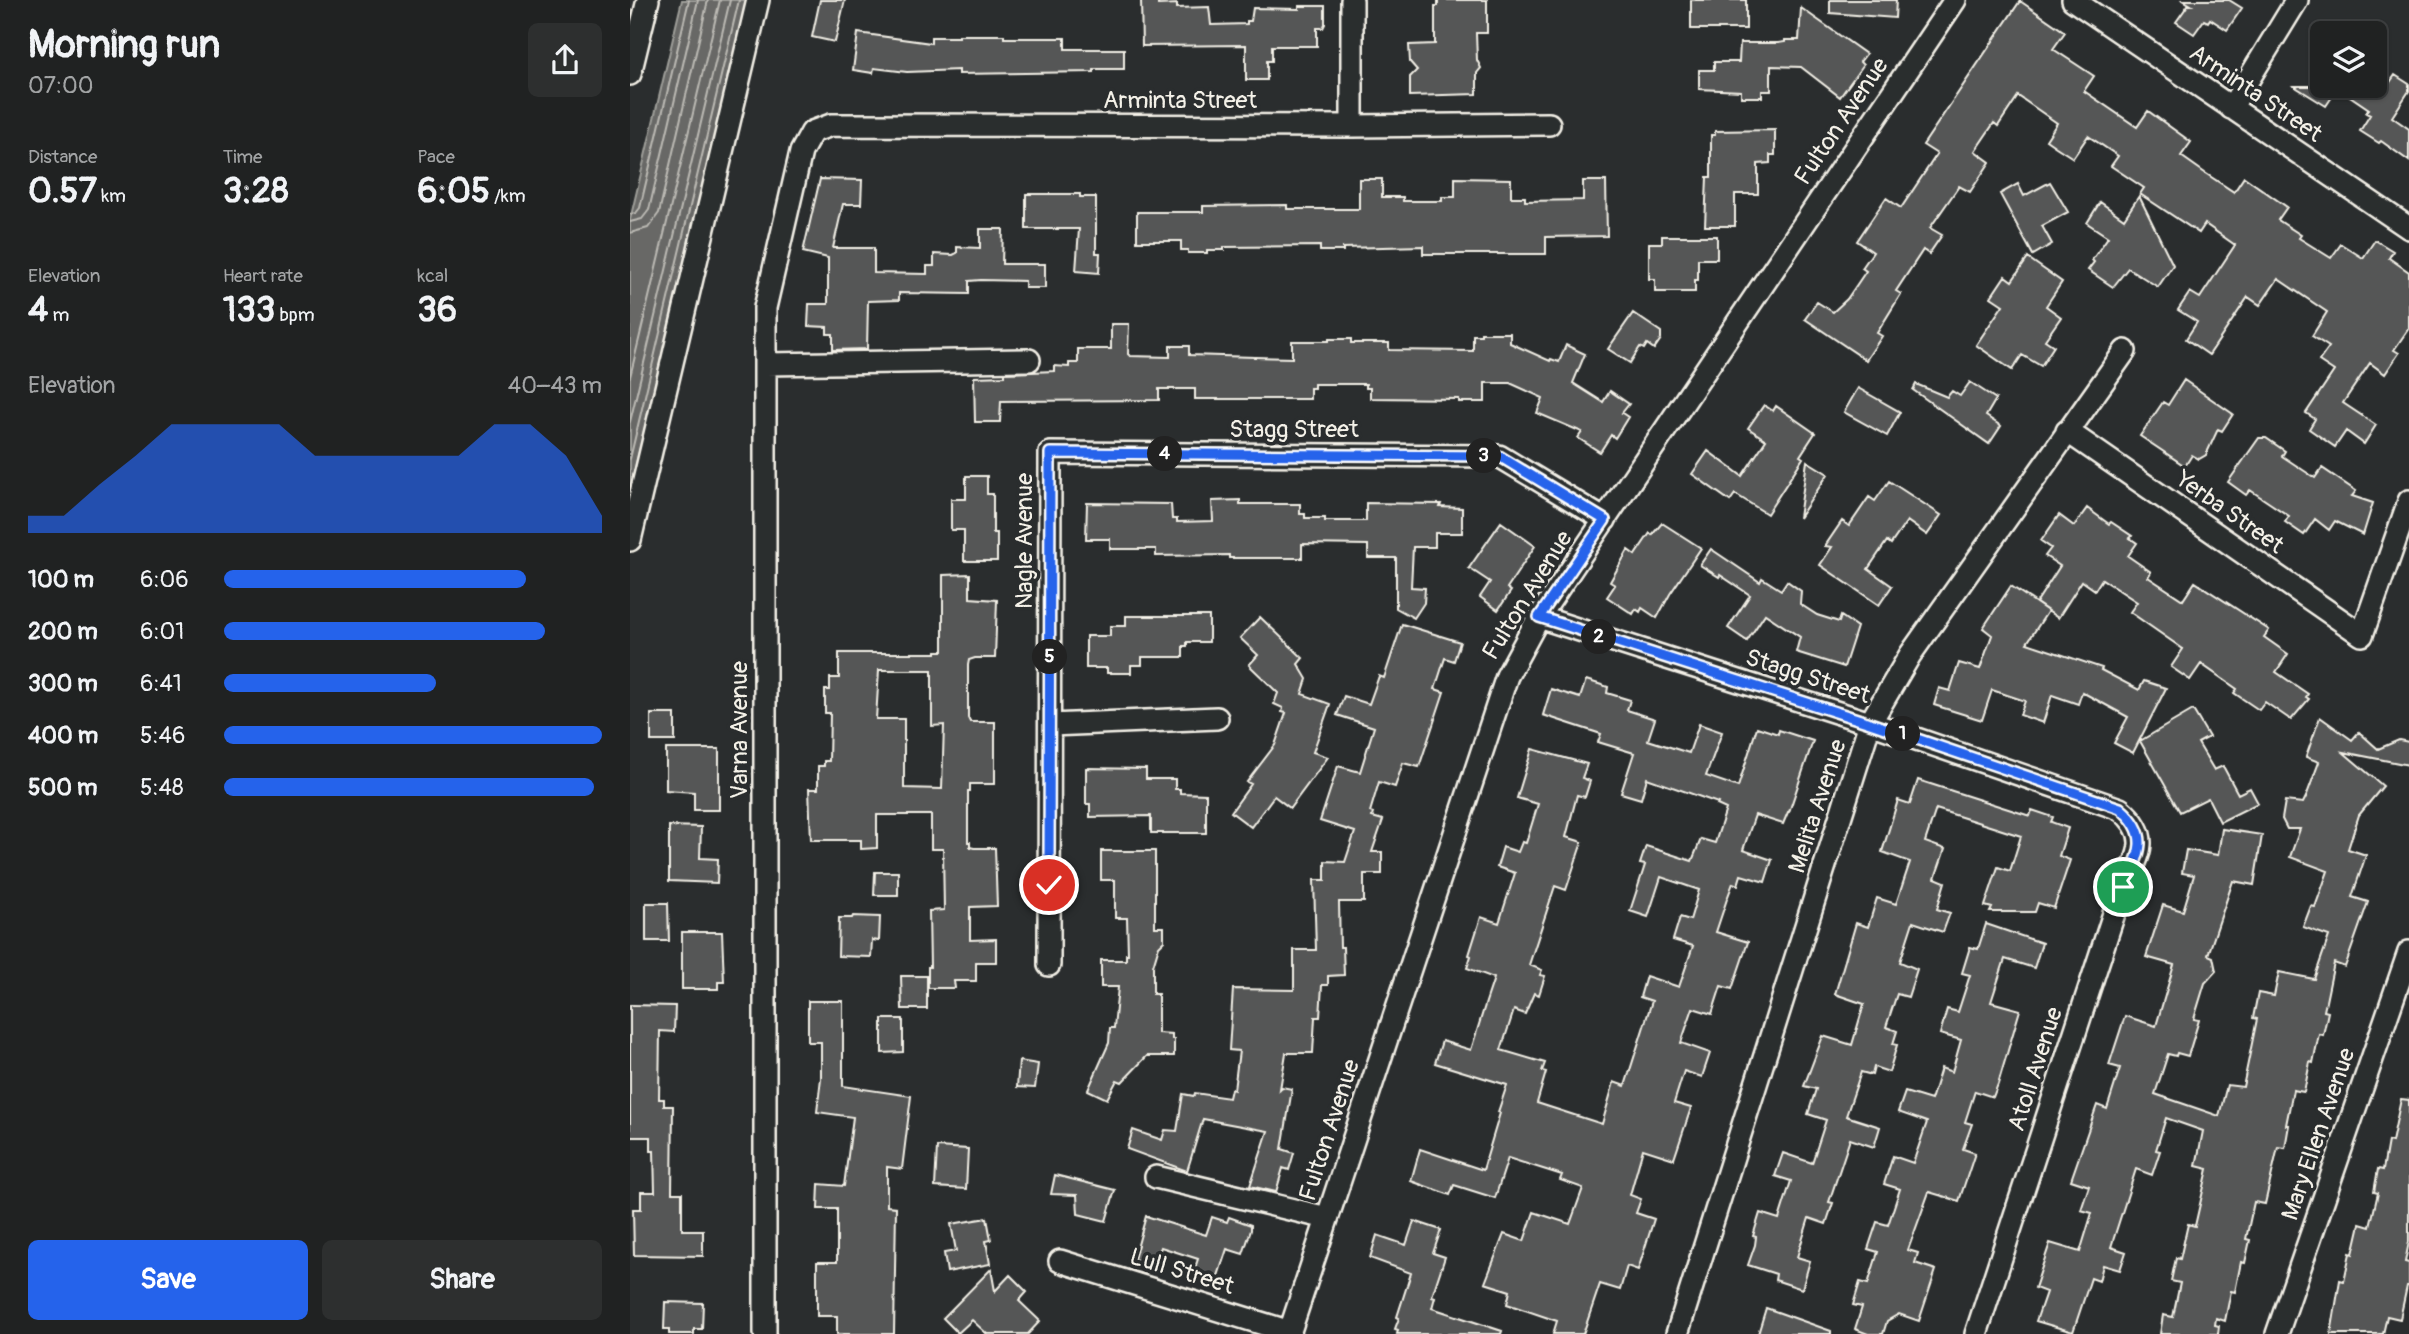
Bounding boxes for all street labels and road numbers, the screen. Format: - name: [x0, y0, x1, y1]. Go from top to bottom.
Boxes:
- street label: Arminta Street: [2184, 38, 2328, 149]
- street label: Fulton Avenue: [1788, 52, 1895, 190]
- street label: Arminta Street: [1103, 86, 1257, 115]
- street label: Stagg Street: [1229, 415, 1359, 444]
- street label: Yerba Street: [2169, 464, 2289, 560]
- street label: Nagle Avenue: [1010, 473, 1039, 609]
- street label: Fulton Avenue: [1476, 525, 1579, 665]
- street label: Stagg Street: [1742, 643, 1874, 710]
- street label: Varna Avenue: [725, 661, 754, 799]
- street label: Melita Avenue: [1782, 735, 1853, 877]
- street label: Atoll Avenue: [2002, 1003, 2069, 1135]
- street label: Mary Ellen Avenue: [2275, 1044, 2362, 1224]
- street label: Fulton Avenue: [1293, 1056, 1366, 1205]
- street label: Lull Street: [1126, 1242, 1238, 1301]

